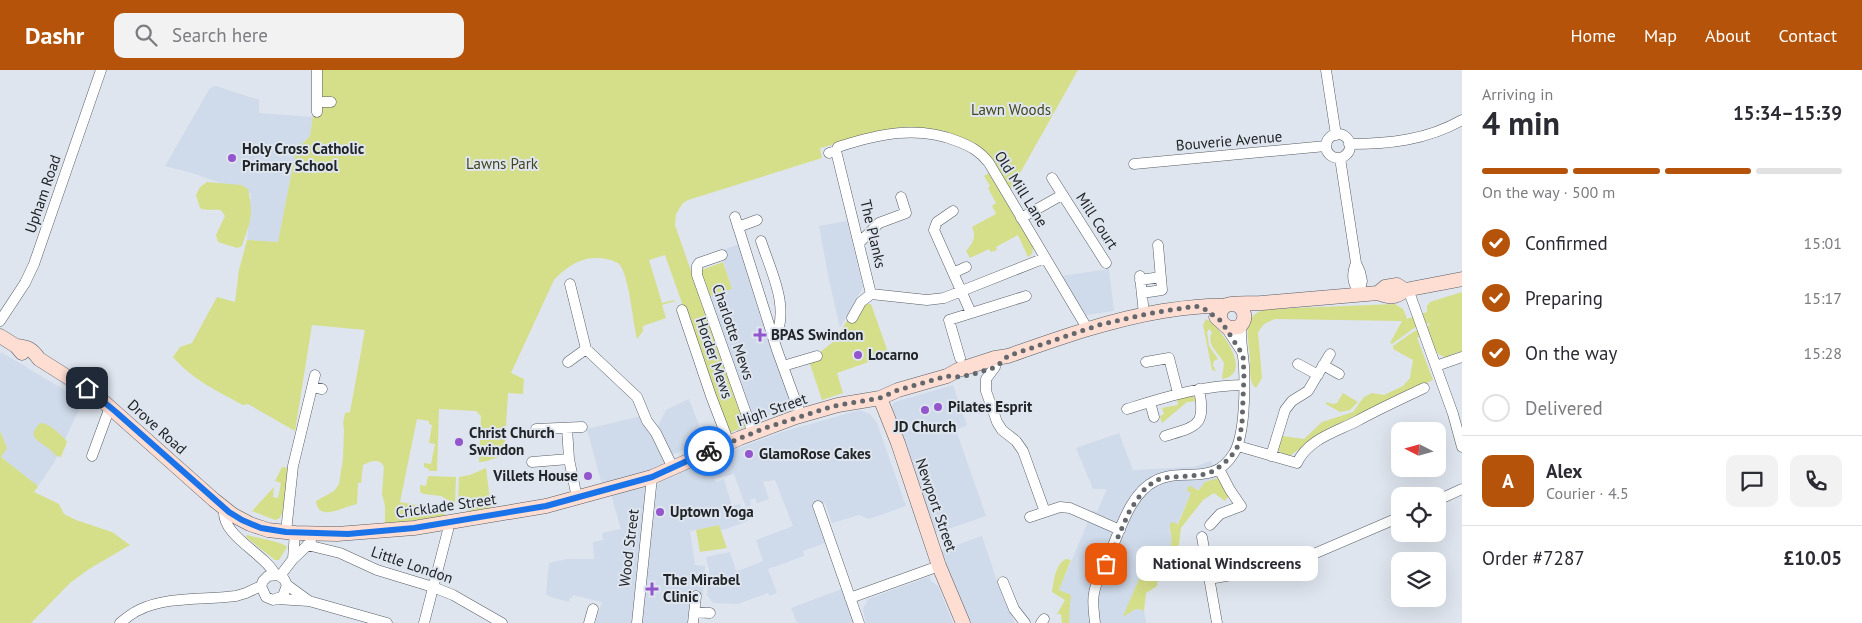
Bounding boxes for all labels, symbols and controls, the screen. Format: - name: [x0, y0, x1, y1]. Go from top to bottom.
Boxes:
- search box: [114, 13, 464, 58]
- text: Dashr: [25, 20, 84, 51]
- icon: search: [132, 21, 160, 49]
- text: Search here: [172, 23, 268, 47]
- text: Home: [1570, 24, 1616, 47]
- text: Map: [1644, 24, 1677, 47]
- text: About: [1705, 24, 1751, 47]
- text: Contact: [1779, 24, 1837, 47]
- text: Arriving in: [1482, 84, 1553, 104]
- park label: Lawn Woods: [971, 100, 1051, 119]
- text: 15:34–15:39: [1733, 101, 1842, 125]
- text: 4 min: [1482, 102, 1560, 144]
- street label: Bouverie Avenue: [1175, 126, 1283, 155]
- place label: Holy Cross Catholic Primary School: [242, 139, 365, 175]
- street label: Old Mill Lane: [991, 147, 1052, 230]
- street label: Upham Road: [20, 152, 65, 235]
- marker: Holy Cross Catholic Primary School: [226, 152, 238, 164]
- park label: Lawns Park: [466, 154, 539, 173]
- text: On the way · 500 m: [1482, 182, 1615, 202]
- street label: Mill Court: [1072, 189, 1123, 253]
- street label: The Planks: [856, 198, 891, 270]
- icon: check: [1482, 229, 1510, 257]
- text: Confirmed: [1525, 231, 1608, 255]
- text: 15:01: [1804, 233, 1842, 253]
- street label: Charlotte Mews: [708, 281, 759, 382]
- icon: check: [1482, 284, 1510, 312]
- text: Preparing: [1525, 286, 1603, 310]
- text: 15:17: [1804, 288, 1842, 308]
- street label: Horder Mews: [692, 315, 737, 401]
- place label: BPAS Swindon: [771, 325, 863, 344]
- marker: BPAS Swindon: [753, 328, 767, 342]
- icon: check: [1482, 339, 1510, 367]
- text: On the way: [1525, 341, 1617, 365]
- text: 15:28: [1804, 343, 1842, 363]
- place label: Locarno: [868, 345, 919, 364]
- marker: Locarno: [852, 349, 864, 361]
- pin: [66, 367, 108, 409]
- icon: home: [73, 374, 101, 402]
- street label: High Street: [734, 389, 809, 430]
- street label: Drove Road: [124, 395, 191, 458]
- text: Delivered: [1525, 396, 1603, 420]
- place label: Pilates Esprit: [948, 397, 1033, 416]
- marker: Pilates Esprit: [932, 401, 944, 413]
- marker: JD Church: [919, 404, 931, 416]
- place label: JD Church: [893, 417, 956, 436]
- north arrow: [1391, 422, 1446, 478]
- map controls: [1391, 422, 1446, 607]
- place label: Christ Church Swindon: [469, 423, 555, 459]
- courier: [684, 426, 734, 476]
- marker: Christ Church Swindon: [453, 436, 465, 448]
- icon: bike: [695, 437, 723, 465]
- place label: GlamoRose Cakes: [759, 444, 871, 463]
- marker: GlamoRose Cakes: [743, 448, 755, 460]
- button: chat: [1726, 455, 1778, 507]
- button: phone: [1790, 455, 1842, 507]
- street label: Newport Street: [912, 456, 961, 554]
- text: Alex: [1546, 459, 1582, 483]
- place label: Villets House: [492, 466, 578, 485]
- text: A: [1502, 469, 1514, 493]
- marker: Villets House: [582, 470, 594, 482]
- text: Courier · 4.5: [1546, 483, 1629, 503]
- button: locate: [1391, 487, 1446, 542]
- street label: Cricklade Street: [394, 489, 497, 522]
- place label: Uptown Yoga: [670, 502, 754, 521]
- marker: Uptown Yoga: [654, 506, 666, 518]
- street label: Wood Street: [614, 508, 643, 588]
- street label: Little London: [369, 542, 456, 587]
- pin: [1085, 543, 1127, 585]
- callout: National Windscreens: [1136, 546, 1318, 582]
- text: Order #7287: [1482, 546, 1585, 570]
- text: £10.05: [1783, 546, 1842, 570]
- icon: bag: [1092, 550, 1120, 578]
- button: layers: [1391, 552, 1446, 607]
- text: National Windscreens: [1153, 553, 1301, 573]
- place label: The Mirabel Clinic: [663, 570, 741, 606]
- marker: The Mirabel Clinic: [645, 582, 659, 596]

